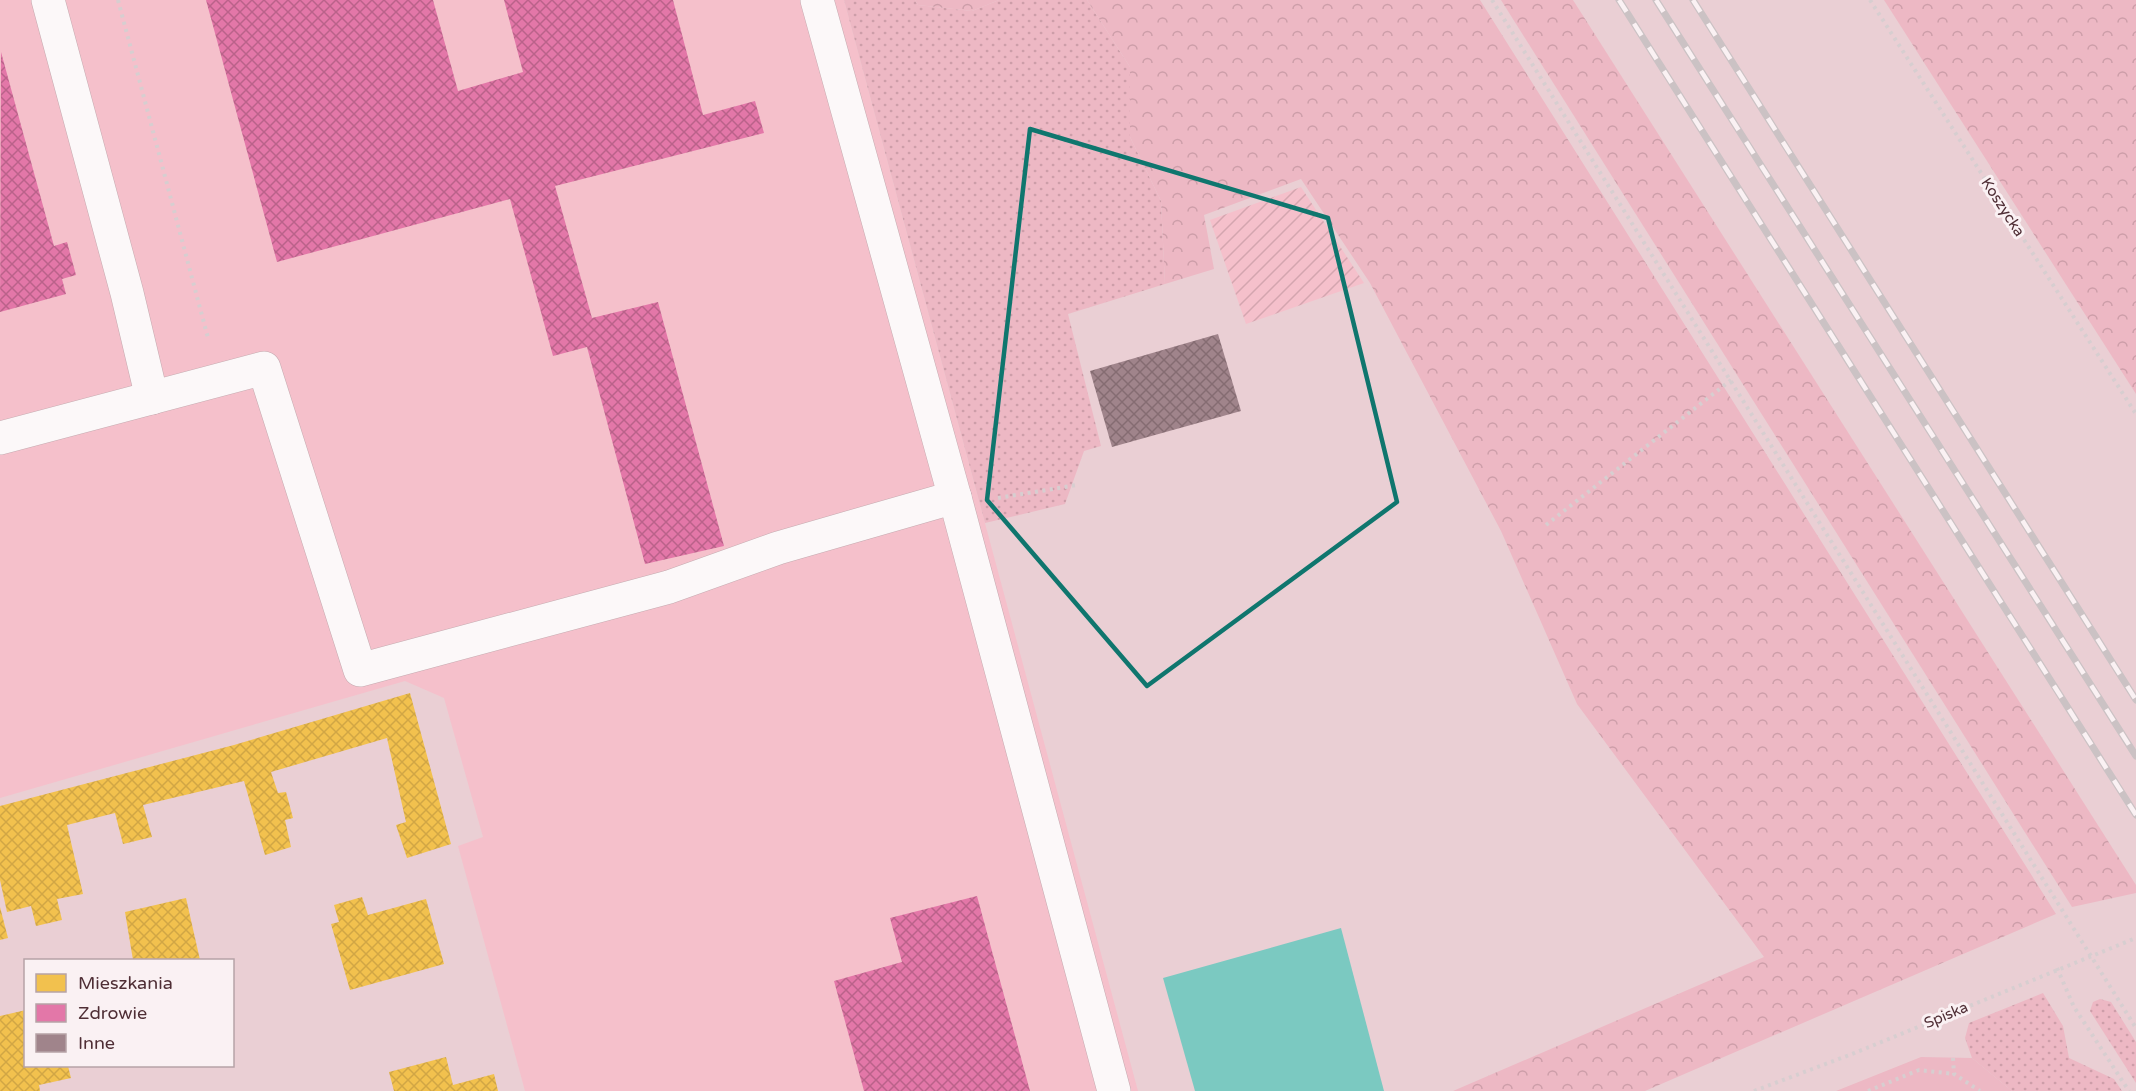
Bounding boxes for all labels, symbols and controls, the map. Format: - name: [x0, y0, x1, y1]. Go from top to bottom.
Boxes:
- street label: Koszycka: [1977, 174, 2029, 240]
- legend: [24, 959, 234, 1067]
- text: Mieszkania: [78, 972, 173, 994]
- street label: Spiska: [1921, 998, 1971, 1032]
- text: Zdrowie: [78, 1002, 147, 1024]
- text: Inne: [78, 1032, 115, 1054]

